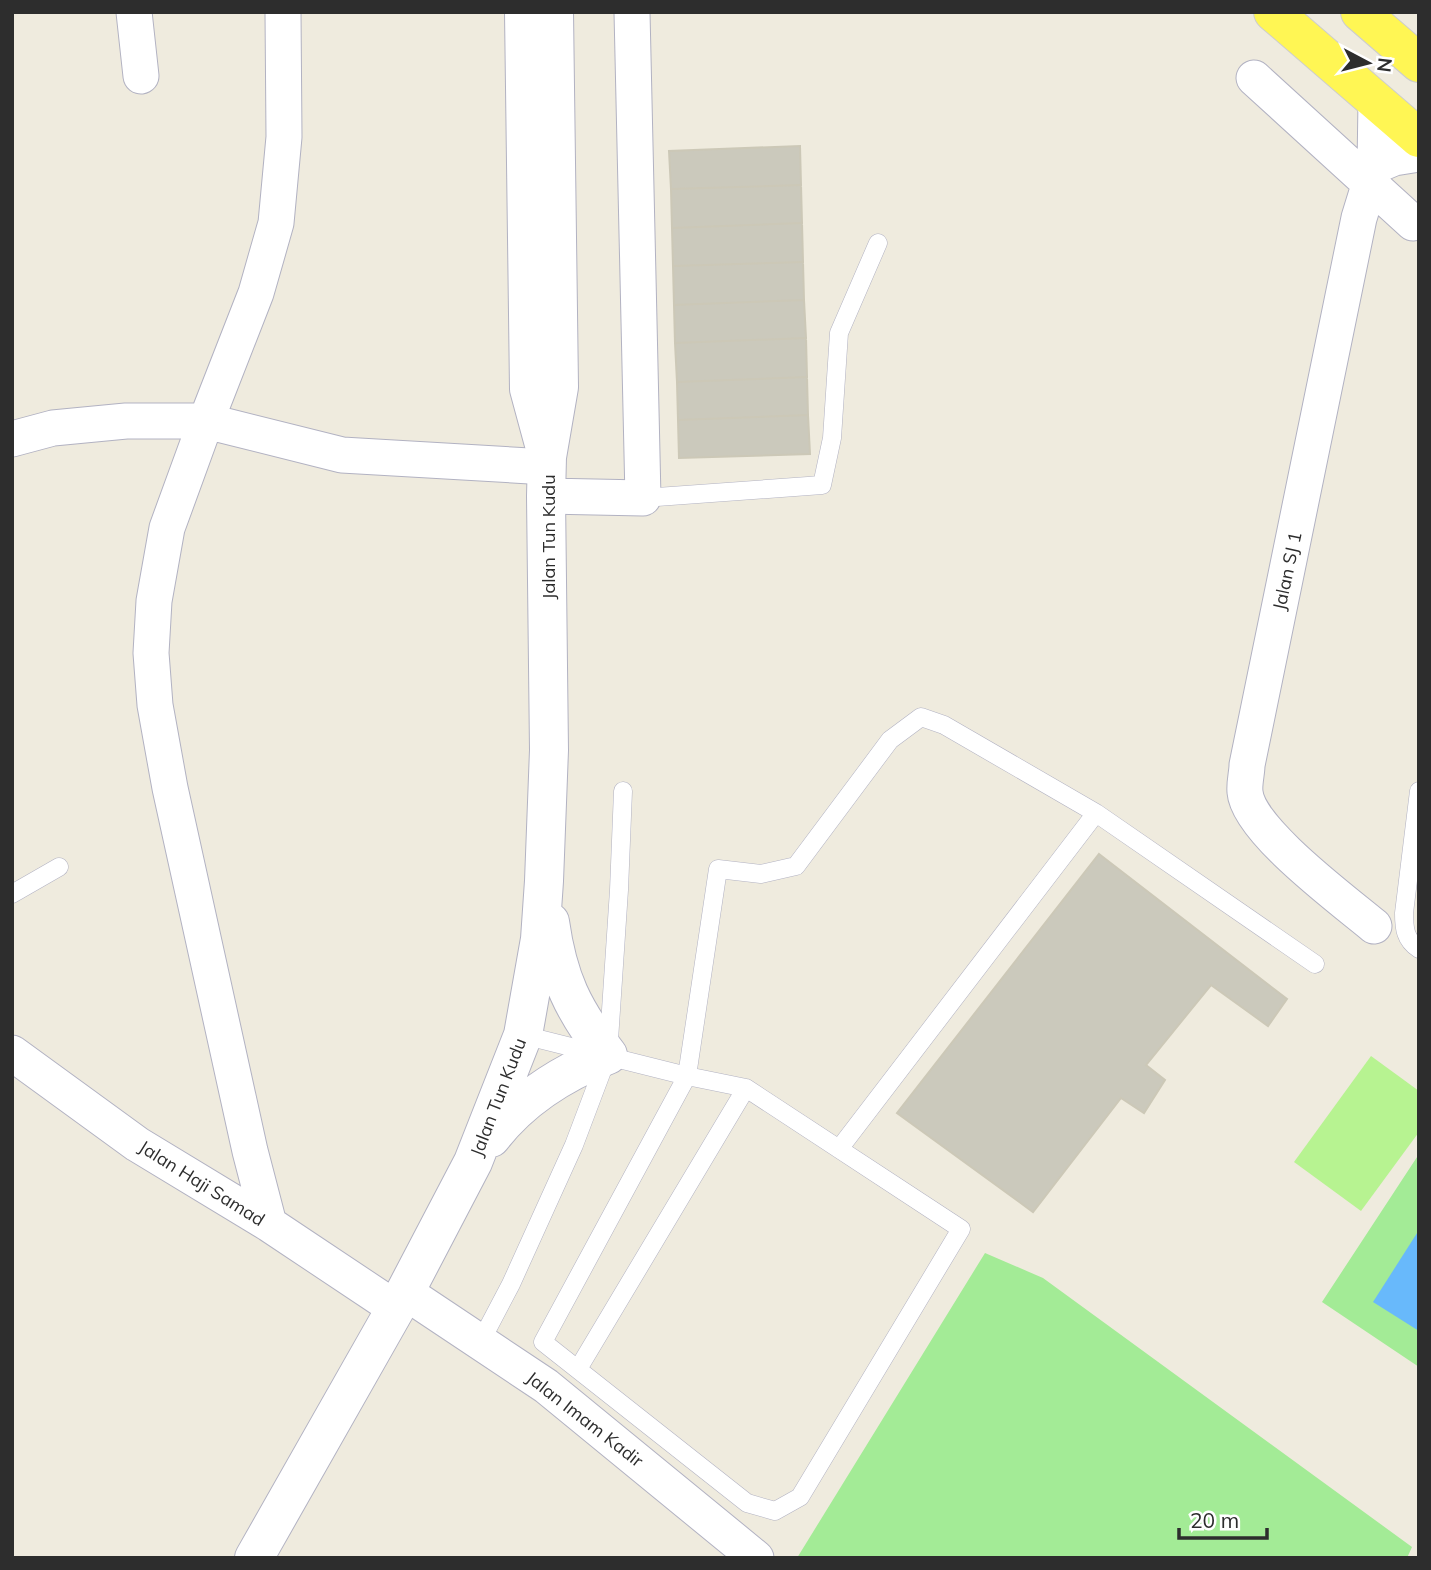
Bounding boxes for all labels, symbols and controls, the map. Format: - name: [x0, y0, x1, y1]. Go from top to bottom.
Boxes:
- north arrow: [1333, 28, 1403, 98]
- text: N: [1372, 56, 1398, 74]
- street label: Jalan Tun Kudu: [537, 474, 560, 600]
- street label: Jalan SJ 1: [1267, 530, 1307, 612]
- street label: Jalan Tun Kudu: [465, 1035, 531, 1159]
- street label: Jalan Haji Samad: [135, 1135, 269, 1231]
- street label: Jalan Imam Kadir: [522, 1366, 649, 1472]
- scale bar: [1179, 1496, 1266, 1540]
- text: 20 m: [1190, 1507, 1239, 1533]

